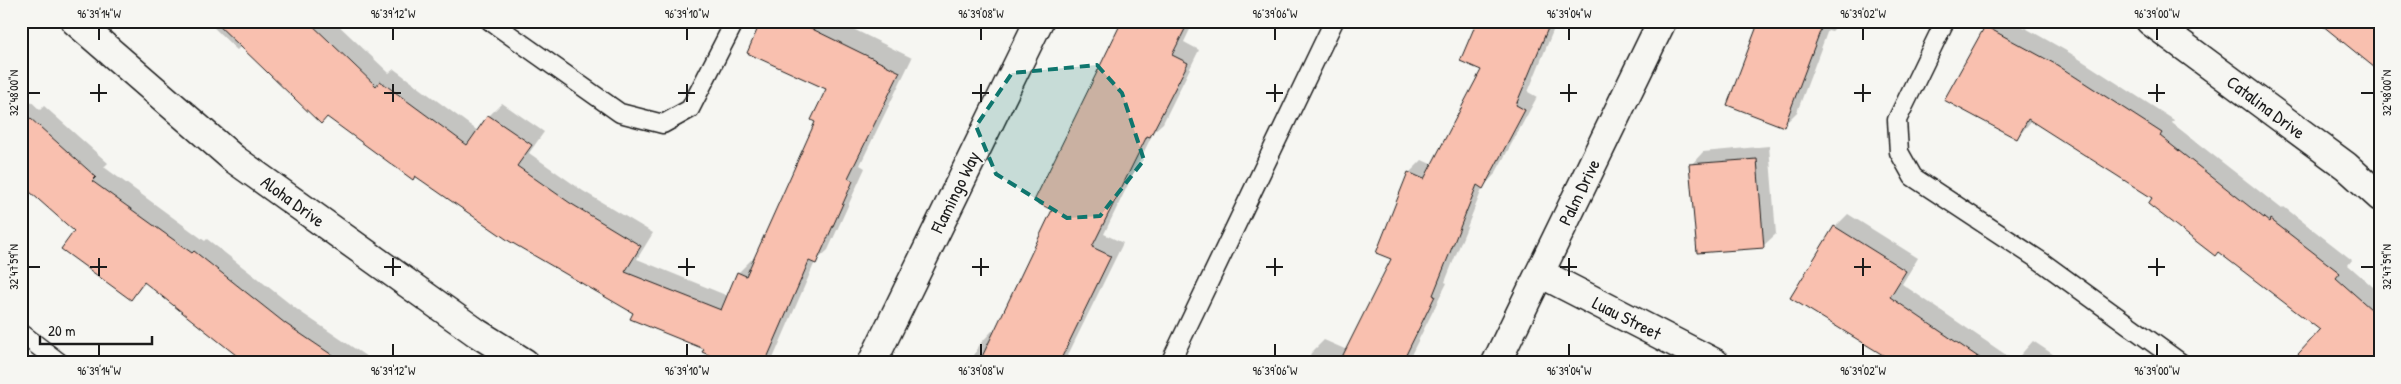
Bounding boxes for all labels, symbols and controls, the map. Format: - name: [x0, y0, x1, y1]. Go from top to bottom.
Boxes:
- text: 96°39'14"W: [77, 5, 121, 22]
- text: 96°39'12"W: [371, 5, 416, 22]
- text: 96°39'10"W: [665, 5, 710, 22]
- text: 96°39'08"W: [958, 5, 1004, 22]
- text: 96°39'06"W: [1253, 5, 1298, 22]
- text: 96°39'04"W: [1547, 5, 1592, 22]
- text: 96°39'02"W: [1840, 5, 1886, 22]
- text: 96°39'00"W: [2134, 5, 2180, 22]
- street label: Catalina Drive: [2222, 69, 2310, 145]
- text: 32°48'00"N: [5, 70, 22, 116]
- text: 32°48'00"N: [2378, 70, 2395, 116]
- street label: Flamingo Way: [924, 147, 986, 238]
- street label: Palm Drive: [1552, 155, 1606, 229]
- street label: Aloha Drive: [256, 169, 330, 233]
- text: 32°47'59"N: [5, 244, 22, 290]
- text: 32°47'59"N: [2378, 244, 2395, 290]
- street label: Luau Street: [1588, 290, 1666, 346]
- scale bar: [40, 314, 152, 346]
- text: 20 m: [48, 320, 75, 341]
- text: 96°39'14"W: [77, 362, 121, 379]
- text: 96°39'12"W: [371, 362, 416, 379]
- text: 96°39'10"W: [665, 362, 710, 379]
- text: 96°39'08"W: [958, 362, 1004, 379]
- text: 96°39'06"W: [1253, 362, 1298, 379]
- text: 96°39'04"W: [1547, 362, 1592, 379]
- text: 96°39'02"W: [1840, 362, 1886, 379]
- text: 96°39'00"W: [2134, 362, 2180, 379]

